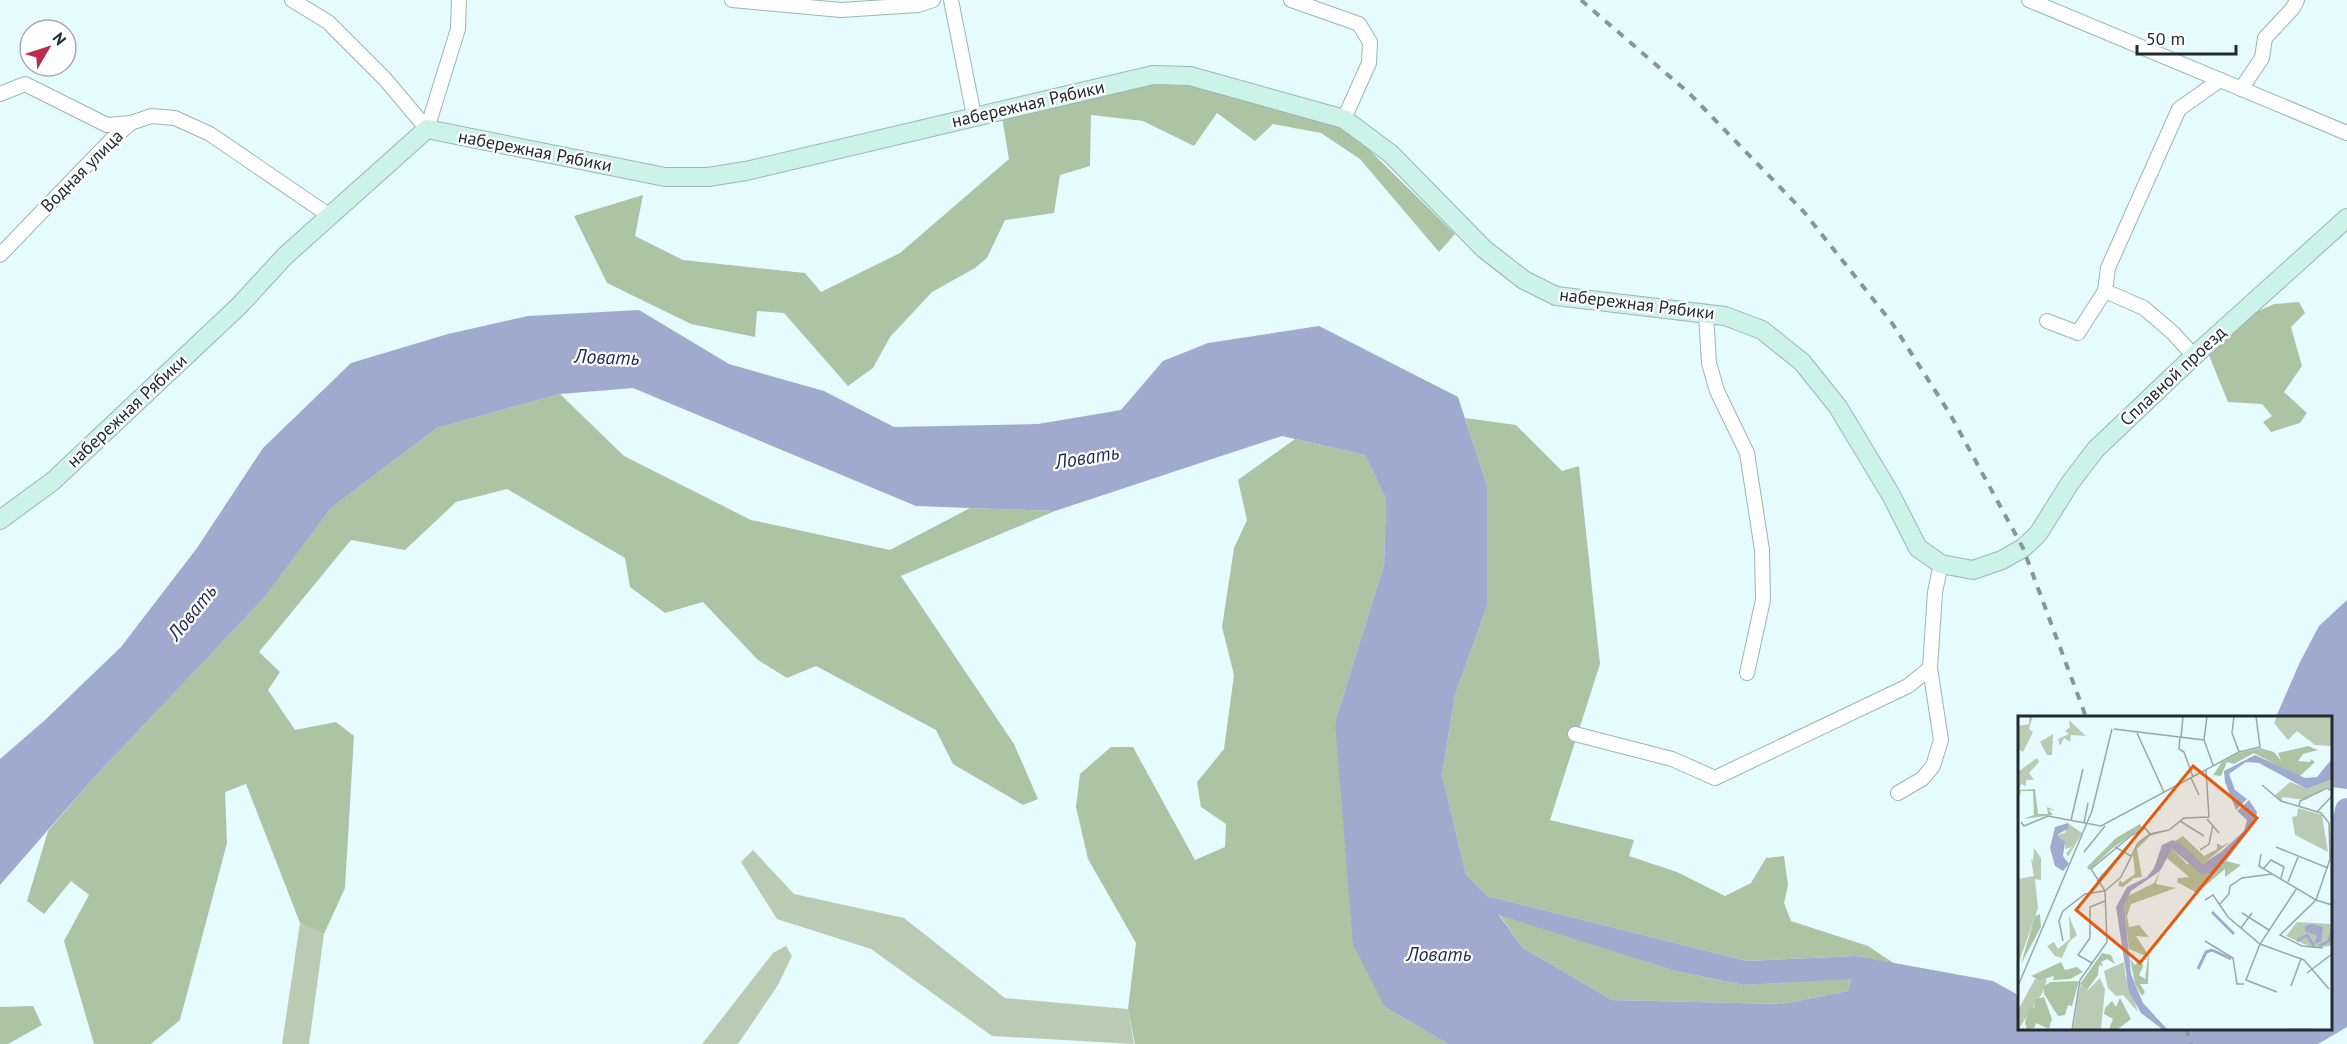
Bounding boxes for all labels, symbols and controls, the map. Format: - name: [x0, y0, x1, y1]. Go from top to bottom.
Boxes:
- north arrow: [18, 18, 78, 78]
- scale bar: [2137, 18, 2236, 56]
- text: 50 m: [2146, 27, 2185, 50]
- text: N: [49, 28, 71, 49]
- street label: набережная Рябики: [949, 75, 1107, 132]
- street label: Водная улица: [35, 124, 128, 217]
- street label: набережная Рябики: [456, 124, 614, 177]
- street label: набережная Рябики: [1558, 283, 1716, 324]
- street label: Сплавной проезд: [2115, 320, 2231, 431]
- water label: Ловать: [573, 343, 640, 371]
- street label: набережная Рябики: [62, 349, 192, 472]
- water label: Ловать: [1052, 439, 1121, 475]
- water label: Ловать: [161, 579, 223, 646]
- inset map: [2018, 716, 2332, 1029]
- water label: Ловать: [1406, 941, 1471, 967]

